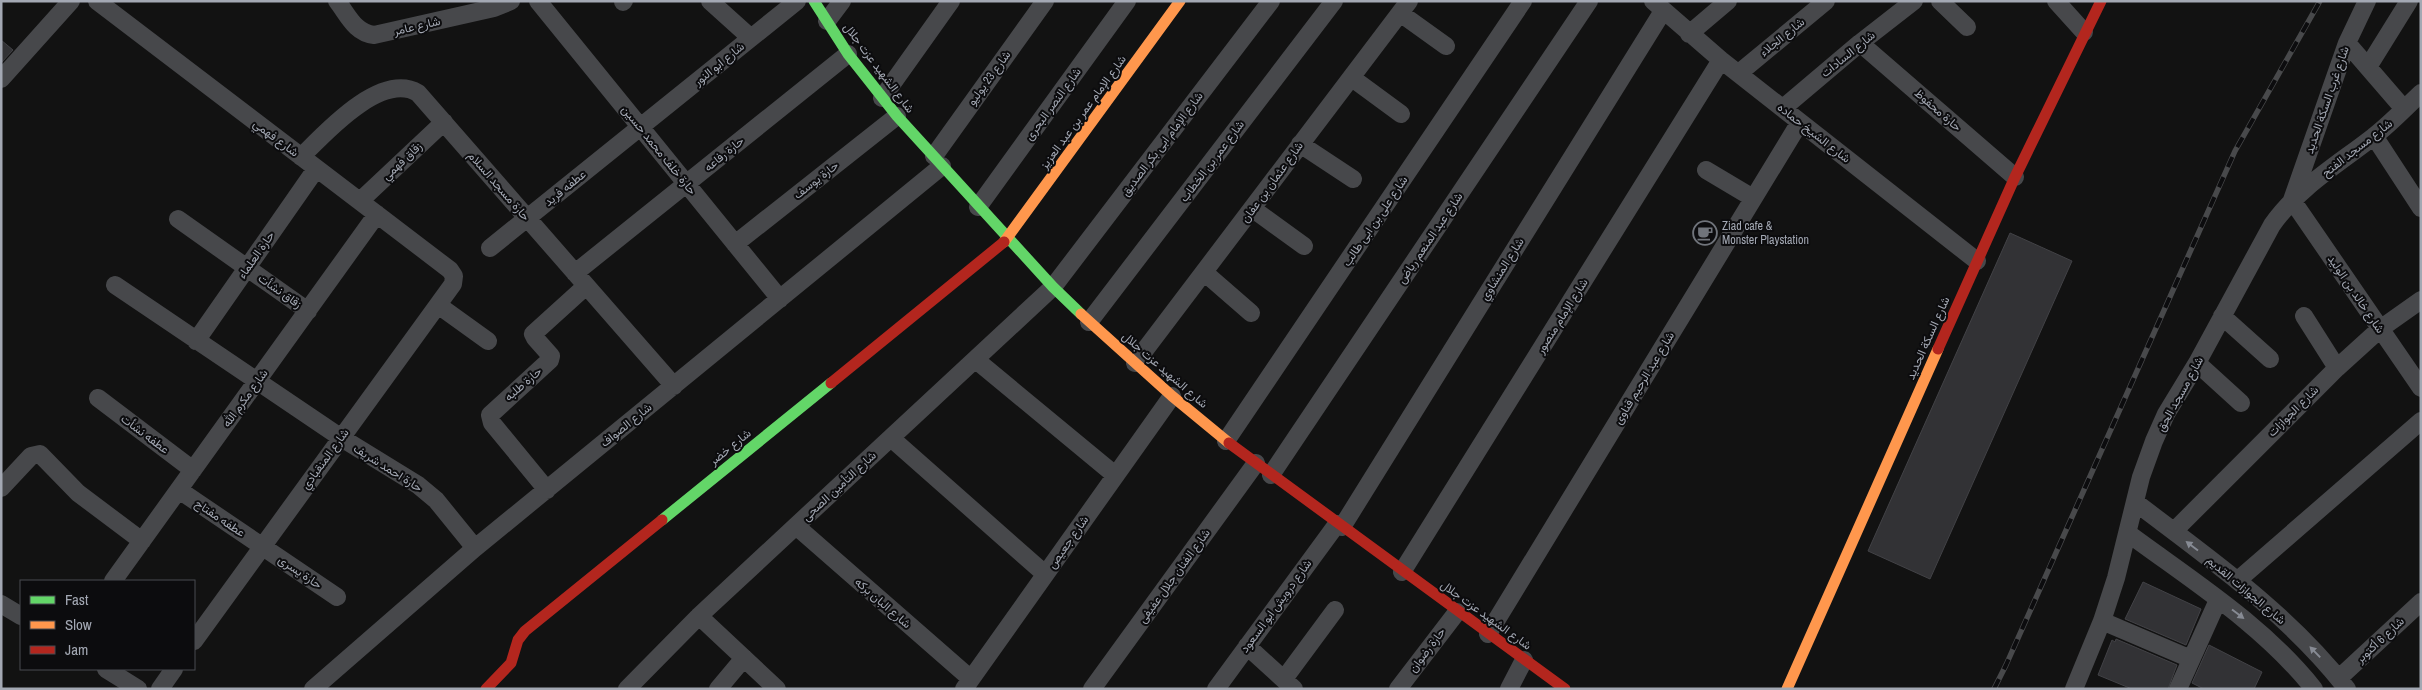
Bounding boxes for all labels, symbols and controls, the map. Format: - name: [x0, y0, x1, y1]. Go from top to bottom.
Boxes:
- street label: شارع عامر: [391, 13, 442, 40]
- street label: شارع الجلاء: [1756, 14, 1808, 61]
- street label: شارع الشهيد عزت جلال: [839, 20, 918, 117]
- street label: شارع السادات: [1818, 27, 1879, 82]
- street label: شارع ابو النور: [689, 39, 748, 91]
- street label: شارع غرب السكة الحديد: [2301, 44, 2354, 156]
- street label: شارع 23 يوليو: [964, 47, 1015, 109]
- street label: شارع الإمام عمر بن عبد العزيز: [1036, 52, 1131, 174]
- street label: شارع النصر البحرى: [1021, 64, 1086, 144]
- street label: حارة محفوظ: [1911, 85, 1965, 135]
- street label: شارع الإمام ابى بكر الصديق: [1117, 89, 1207, 200]
- street label: شارع الشيخ حماده: [1774, 99, 1854, 167]
- street label: حارة خلف محمد حسين: [618, 102, 700, 198]
- street label: شارع مسجد الفتح: [2318, 115, 2396, 181]
- street label: شارع فهمي: [249, 116, 302, 162]
- street label: شارع عمر بن الخطاب: [1176, 117, 1249, 206]
- street label: حارة رفاعه: [701, 133, 747, 175]
- street label: زقاق فهمي: [379, 138, 427, 185]
- street label: شارع عثمان بن عفان: [1237, 138, 1308, 226]
- street label: حارة مسجد السلام: [464, 148, 534, 224]
- street label: حارة يوسف: [790, 157, 842, 203]
- street label: عطفه فريد: [541, 166, 589, 210]
- street label: شارع على بن ابى طالب: [1339, 173, 1412, 270]
- street label: شارع عبد المنعم رياض: [1394, 189, 1467, 287]
- place label: Ziad cafe & Monster Playstation: [1722, 218, 1809, 248]
- cafe icon: Ziad cafe & Monster Playstation: [1692, 220, 1718, 246]
- street label: حارة العلماء: [234, 228, 278, 282]
- street label: شارع المنشاوي: [1476, 235, 1529, 304]
- street label: شارع خالد بن الوليد: [2323, 252, 2388, 337]
- street label: زقاق نشأت: [255, 270, 305, 312]
- street label: شارع الإمام منصور: [1532, 275, 1592, 358]
- street label: شارع السكة الحديد: [1903, 294, 1954, 382]
- street label: شارع الشهيد عزت جلال: [1118, 328, 1211, 412]
- street label: شارع عبد الرحيم قناوى: [1610, 329, 1679, 428]
- street label: شارع مسجد الحق: [2153, 354, 2208, 435]
- street label: حارة طلبه: [501, 363, 545, 405]
- street label: شارع مكرم الله: [219, 366, 272, 431]
- street label: شارع الجوازات: [2264, 382, 2323, 441]
- street label: شارع الصواف: [597, 399, 656, 451]
- street label: عطفه نشأت: [118, 411, 172, 457]
- street label: شارع المنقبادي: [298, 425, 354, 494]
- street label: شارع خضر: [705, 425, 755, 470]
- street label: حارة احمد شريف: [350, 440, 426, 496]
- street label: شارع التأمين الصحى: [798, 447, 880, 525]
- street label: عطفه مفتاح: [191, 495, 248, 542]
- street label: شارع جعيص: [1044, 512, 1093, 572]
- street label: شارع الفنان جلال عفيفى: [1134, 526, 1215, 627]
- one-way arrow: [2186, 540, 2199, 551]
- street label: حارة يسرى: [275, 551, 325, 593]
- street label: شارع الجوازات القديم: [2202, 552, 2289, 629]
- street label: شارع درويش ابو السعود: [1237, 556, 1316, 657]
- street label: شارع البان بركه: [851, 574, 915, 633]
- street label: شارع الشهيد عزت جلال: [1437, 577, 1535, 654]
- legend: [20, 580, 195, 670]
- text: Fast: [65, 589, 89, 610]
- one-way arrow: [2232, 609, 2245, 620]
- street label: شارع 6 أكتوبر: [2351, 613, 2408, 668]
- text: Slow: [65, 614, 92, 635]
- street label: حارة رضوان: [1405, 624, 1449, 676]
- text: Jam: [65, 639, 88, 660]
- one-way arrow: [2309, 647, 2321, 659]

